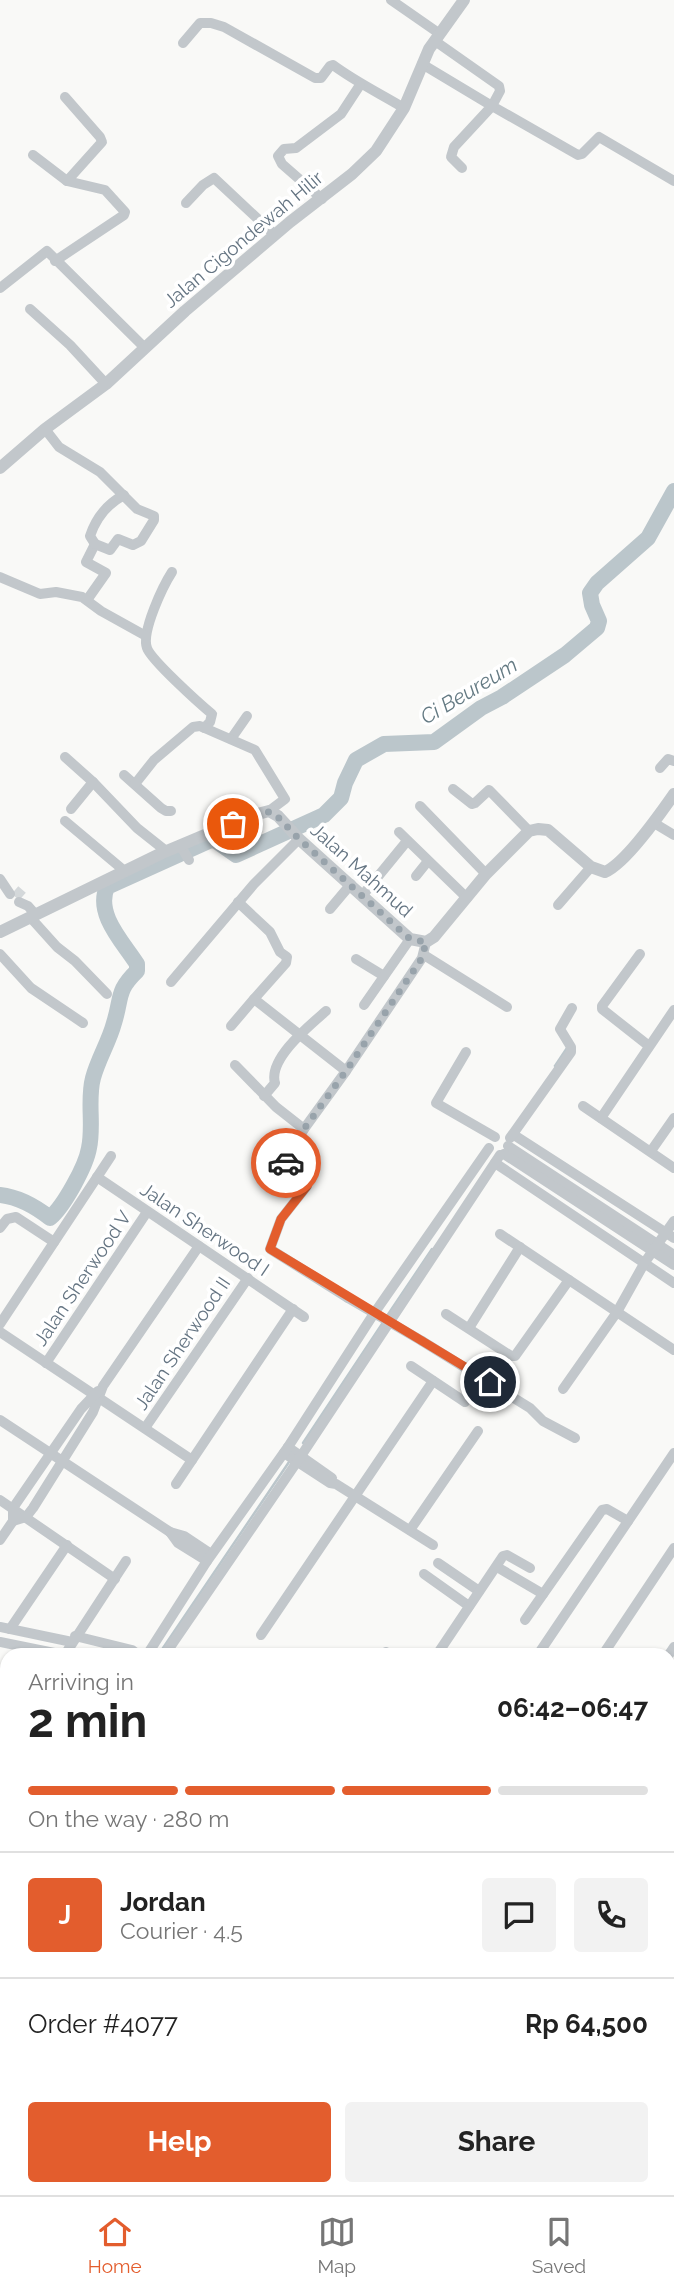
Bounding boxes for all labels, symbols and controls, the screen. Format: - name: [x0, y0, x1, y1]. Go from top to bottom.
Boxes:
- street label: Jalan Cigondewah Hilir: [159, 166, 327, 312]
- water label: Ci Beureum: [416, 652, 522, 729]
- pin: [203, 794, 263, 854]
- icon: bag: [214, 805, 252, 843]
- street label: Jalan Mahmud: [307, 819, 417, 921]
- courier: [251, 1128, 321, 1198]
- icon: car: [267, 1144, 305, 1182]
- street label: Jalan Sherwood I: [137, 1178, 273, 1280]
- street label: Jalan Sherwood V: [29, 1206, 135, 1350]
- street label: Jalan Sherwood II: [130, 1273, 234, 1413]
- pin: [460, 1352, 520, 1412]
- icon: home: [471, 1363, 509, 1401]
- text: Arriving in: [28, 1668, 134, 1695]
- text: 06:42–06:47: [497, 1693, 648, 1723]
- text: 2 min: [28, 1694, 147, 1748]
- text: On the way · 280 m: [28, 1805, 230, 1832]
- button: chat: [482, 1878, 556, 1952]
- button: phone: [574, 1878, 648, 1952]
- text: Jordan: [120, 1887, 206, 1917]
- text: J: [59, 1900, 71, 1930]
- text: Courier · 4.5: [120, 1917, 243, 1944]
- text: Order #4077: [28, 2009, 178, 2039]
- text: Rp 64,500: [525, 2009, 648, 2039]
- button: Help: [28, 2102, 331, 2182]
- button: Share: [345, 2102, 648, 2182]
- tab: Home: [88, 2213, 142, 2277]
- tab: Map: [317, 2213, 356, 2277]
- tab: Saved: [532, 2213, 586, 2277]

